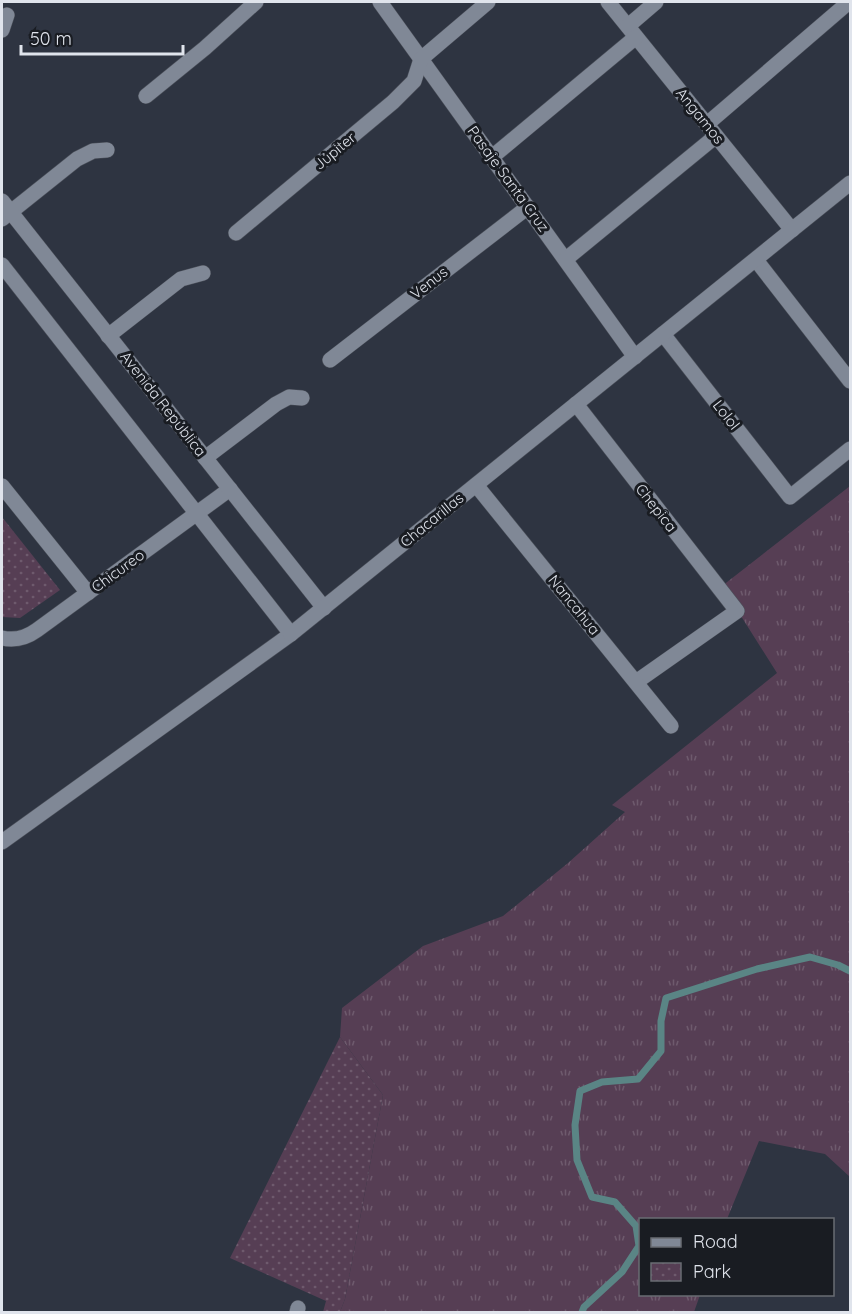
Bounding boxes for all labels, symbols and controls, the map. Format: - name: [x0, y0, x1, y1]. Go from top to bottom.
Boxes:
- scale bar: [21, 18, 183, 56]
- text: 50 m: [30, 27, 72, 50]
- street label: Angamos: [672, 84, 729, 148]
- street label: Pasaje Santa Cruz: [464, 122, 553, 235]
- street label: Júpiter: [310, 128, 360, 174]
- street label: Venus: [406, 262, 451, 303]
- street label: Avenida República: [116, 347, 210, 460]
- street label: Lolol: [709, 396, 744, 433]
- street label: Chepica: [632, 480, 681, 536]
- street label: Chacarillas: [396, 488, 467, 551]
- street label: Chicureo: [88, 545, 148, 596]
- street label: Nancahua: [544, 571, 604, 639]
- legend: [639, 1218, 834, 1296]
- text: Road: [693, 1230, 738, 1253]
- text: Park: [693, 1260, 731, 1283]

